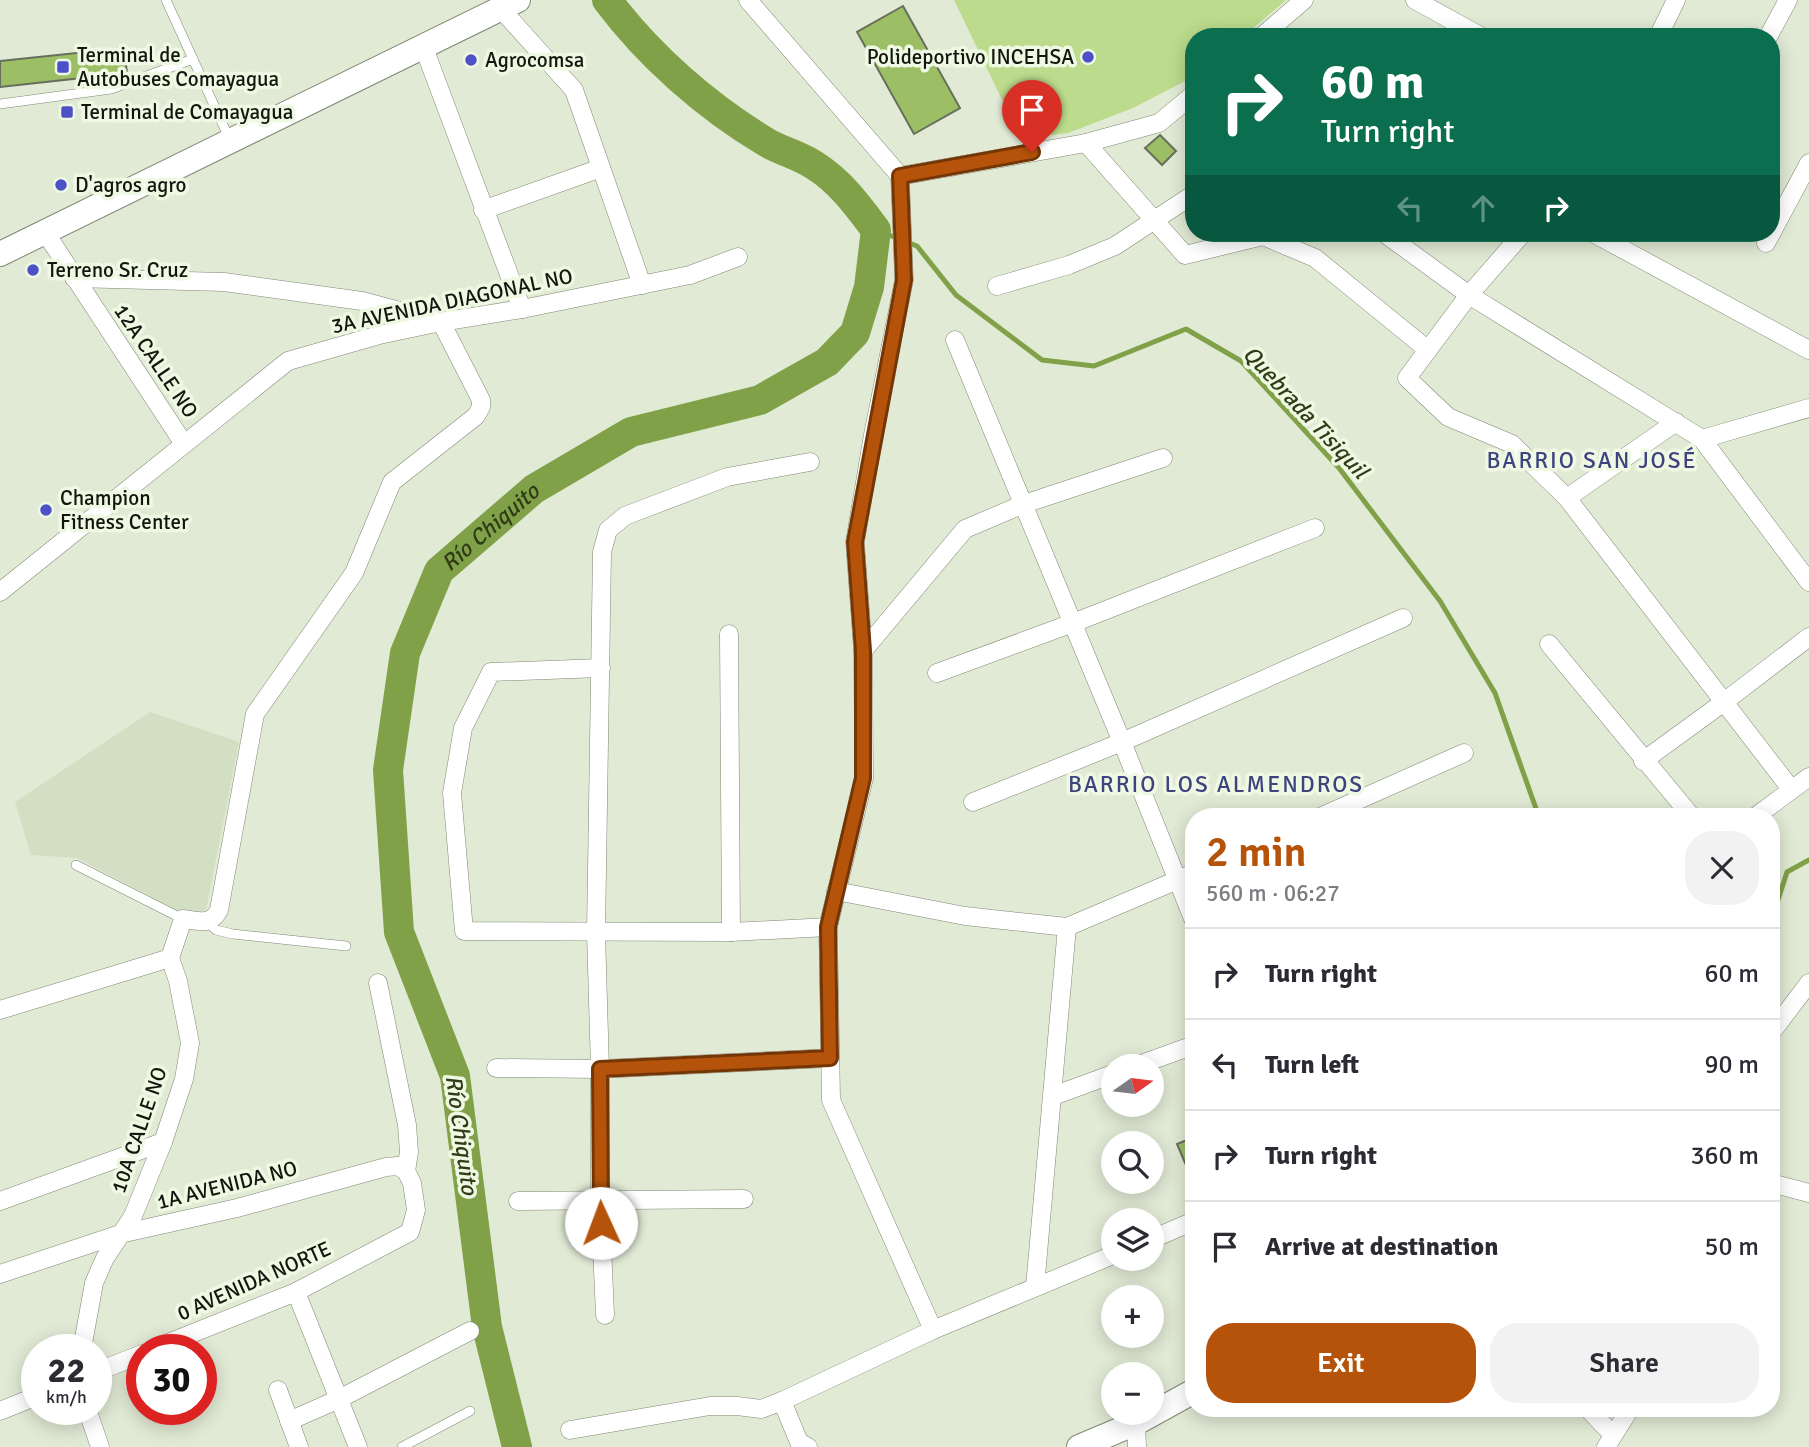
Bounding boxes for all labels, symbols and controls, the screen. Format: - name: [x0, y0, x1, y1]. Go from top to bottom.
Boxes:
- place label: Terminal de Autobuses Comayagua: [77, 42, 279, 92]
- place label: Polideportivo INCEHSA: [867, 44, 1074, 70]
- place label: Agrocomsa: [485, 47, 584, 73]
- marker: Polideportivo INCEHSA: [1080, 49, 1096, 65]
- marker: Agrocomsa: [463, 52, 479, 68]
- text: 60 m: [1321, 52, 1424, 112]
- icon: right: [1206, 56, 1297, 147]
- marker: Terminal de Autobuses Comayagua: [55, 59, 71, 75]
- pin: [1002, 80, 1062, 152]
- icon: arrive: [1013, 91, 1051, 129]
- place label: Terminal de Comayagua: [81, 99, 293, 125]
- marker: Terminal de Comayagua: [59, 104, 75, 120]
- text: Turn right: [1321, 112, 1454, 151]
- place label: D'agros agro: [75, 172, 187, 198]
- marker: D'agros agro: [53, 177, 69, 193]
- icon: left: [1391, 189, 1429, 227]
- icon: ahead: [1464, 189, 1502, 227]
- icon: right: [1537, 189, 1575, 227]
- place label: Terreno Sr. Cruz: [47, 257, 188, 283]
- marker: Terreno Sr. Cruz: [25, 262, 41, 278]
- street label: 3A AVENIDA DIAGONAL NO: [329, 263, 575, 339]
- street label: 12A CALLE NO: [108, 299, 204, 423]
- water label: Quebrada Tisiquil: [1237, 340, 1376, 487]
- district label: BARRIO SAN JOSÉ: [1486, 446, 1698, 475]
- water label: Río Chiquito: [435, 476, 546, 578]
- place label: Champion Fitness Center: [60, 485, 189, 535]
- marker: Champion Fitness Center: [38, 502, 54, 518]
- district label: BARRIO LOS ALMENDROS: [1068, 770, 1364, 799]
- text: 2 min: [1206, 827, 1307, 878]
- button: close: [1685, 831, 1759, 905]
- text: 560 m · 06:27: [1206, 879, 1340, 908]
- icon: right: [1206, 955, 1244, 993]
- text: Turn right: [1265, 958, 1377, 990]
- text: 60 m: [1704, 958, 1759, 990]
- icon: left: [1206, 1046, 1244, 1084]
- text: Turn left: [1265, 1049, 1359, 1081]
- text: 90 m: [1704, 1049, 1759, 1081]
- north arrow: [1101, 1054, 1164, 1116]
- map controls: [1101, 1054, 1164, 1425]
- street label: 10A CALLE NO: [105, 1063, 173, 1197]
- water label: Río Chiquito: [439, 1073, 484, 1198]
- button: search: [1101, 1131, 1164, 1194]
- icon: right: [1206, 1137, 1244, 1175]
- text: Turn right: [1265, 1140, 1377, 1172]
- text: 360 m: [1690, 1140, 1759, 1172]
- street label: 1A AVENIDA NO: [154, 1155, 300, 1215]
- position arrow: [564, 1186, 638, 1260]
- button: layers: [1101, 1208, 1164, 1271]
- icon: arrive: [1206, 1228, 1244, 1266]
- text: Arrive at destination: [1265, 1231, 1498, 1263]
- text: 50 m: [1704, 1231, 1759, 1263]
- street label: 0 AVENIDA NORTE: [173, 1235, 335, 1327]
- button: +: [1101, 1285, 1164, 1348]
- button: Exit: [1206, 1323, 1476, 1403]
- button: Share: [1490, 1323, 1759, 1403]
- speed limit sign: 30: [126, 1334, 217, 1425]
- text: 22: [48, 1349, 85, 1392]
- button: −: [1101, 1362, 1164, 1425]
- text: km/h: [46, 1386, 87, 1408]

